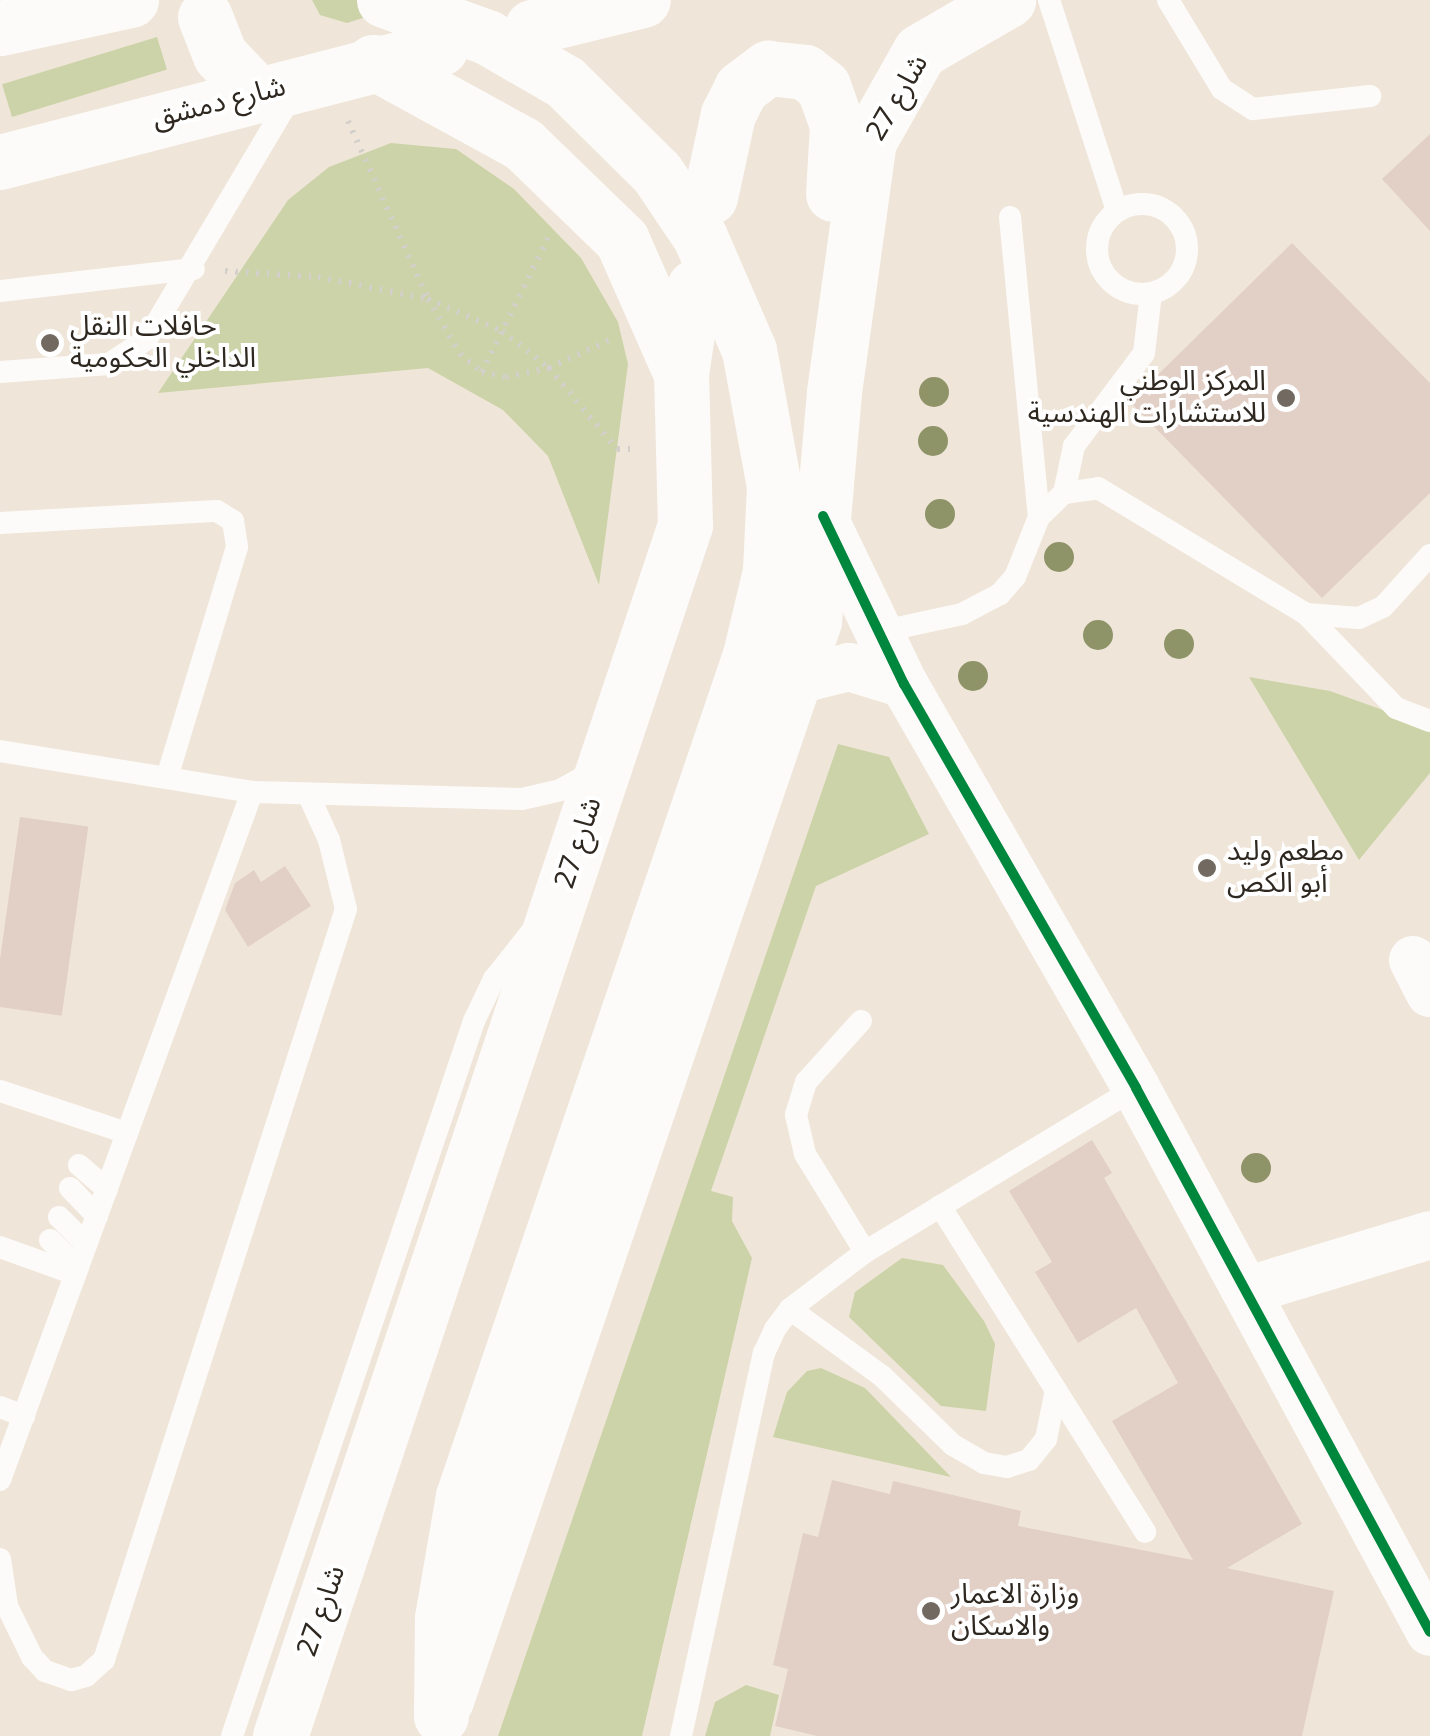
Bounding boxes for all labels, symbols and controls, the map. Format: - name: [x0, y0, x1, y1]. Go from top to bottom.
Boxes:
- street label: شارع 27: [860, 49, 936, 147]
- street label: شارع دمشق: [149, 70, 289, 136]
- place label: حافلات النقل الداخلي الحكومية: [70, 310, 256, 376]
- marker: حافلات النقل الداخلي الحكومية: [39, 332, 61, 354]
- place label: المركز الوطني للاستشارات الهندسية: [1028, 365, 1266, 431]
- marker: المركز الوطني للاستشارات الهندسية: [1275, 387, 1297, 409]
- street label: شارع 27: [549, 793, 609, 893]
- place label: مطعم وليد أبو الكص: [1227, 835, 1344, 901]
- marker: مطعم وليد أبو الكص: [1196, 857, 1218, 879]
- street label: شارع 27: [291, 1561, 353, 1661]
- place label: وزارة الاعمار والاسكان: [951, 1578, 1079, 1644]
- marker: وزارة الاعمار والاسكان: [920, 1600, 942, 1622]

